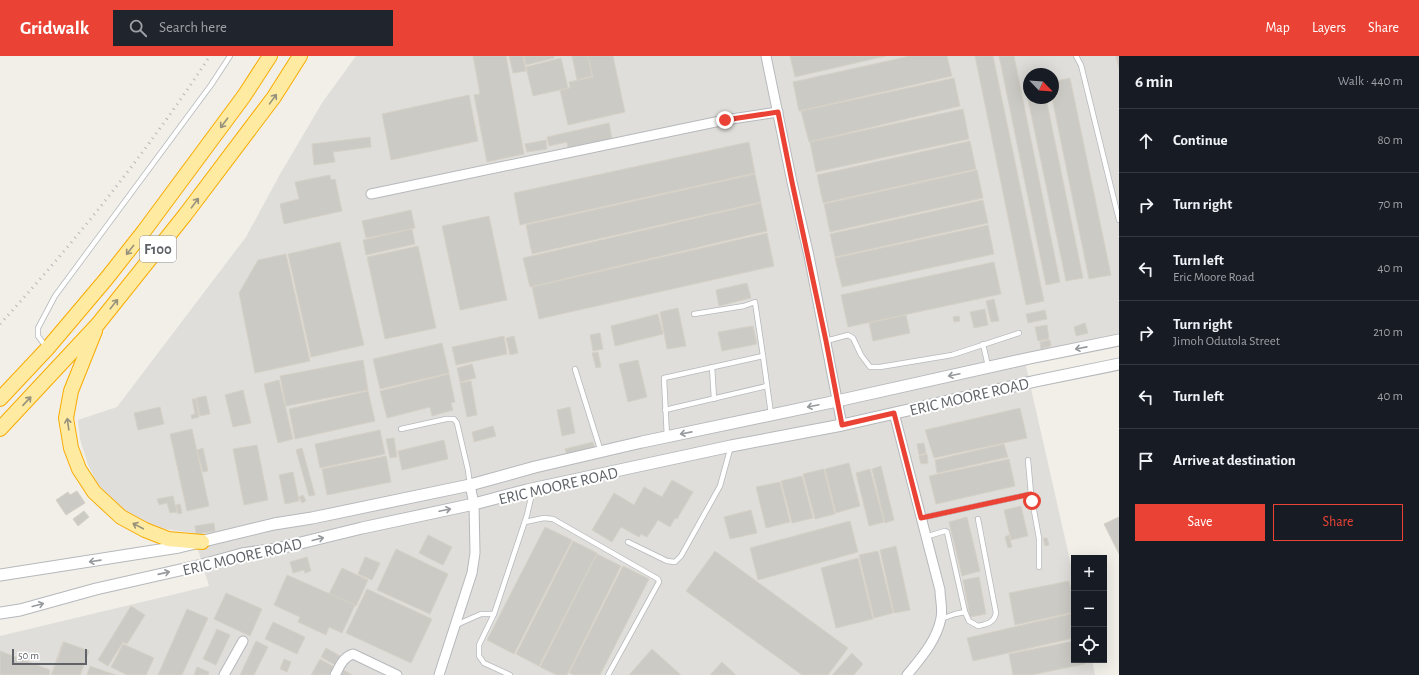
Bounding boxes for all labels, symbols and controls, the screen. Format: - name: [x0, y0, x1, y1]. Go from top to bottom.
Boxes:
- search box: [113, 10, 393, 46]
- icon: search: [127, 17, 149, 39]
- text: Gridwalk: [20, 19, 89, 38]
- text: Search here: [159, 20, 227, 35]
- text: Map: [1265, 21, 1290, 35]
- text: Layers: [1312, 21, 1346, 35]
- text: Share: [1368, 21, 1399, 35]
- north arrow: [1023, 68, 1059, 104]
- text: 6 min: [1135, 73, 1173, 90]
- text: Walk · 440 m: [1338, 75, 1403, 88]
- one-way arrow: [269, 93, 277, 104]
- route end: [716, 111, 734, 129]
- one-way arrow: [220, 118, 229, 129]
- icon: ahead: [1135, 130, 1157, 152]
- text: Continue: [1173, 133, 1228, 148]
- text: 80 m: [1377, 134, 1403, 147]
- icon: right: [1135, 194, 1157, 216]
- one-way arrow: [190, 197, 199, 208]
- text: Turn right: [1173, 197, 1232, 212]
- text: 70 m: [1378, 198, 1403, 211]
- road number: F100: [140, 236, 176, 262]
- one-way arrow: [125, 244, 134, 255]
- text: Turn left: [1173, 253, 1224, 268]
- icon: left: [1135, 258, 1157, 280]
- text: 40 m: [1377, 262, 1403, 275]
- text: Eric Moore Road: [1173, 271, 1254, 284]
- one-way arrow: [109, 299, 118, 310]
- text: Turn right: [1173, 317, 1232, 332]
- icon: right: [1135, 322, 1157, 344]
- text: 210 m: [1373, 326, 1403, 339]
- text: Jimoh Odutola Street: [1173, 335, 1280, 348]
- one-way arrow: [1075, 344, 1088, 352]
- one-way arrow: [947, 371, 960, 379]
- street label: ERIC MOORE ROAD: [908, 375, 1030, 418]
- icon: left: [1135, 386, 1157, 408]
- text: Turn left: [1173, 389, 1224, 404]
- text: 40 m: [1377, 390, 1403, 403]
- one-way arrow: [22, 396, 31, 406]
- one-way arrow: [807, 403, 820, 411]
- one-way arrow: [63, 418, 71, 431]
- one-way arrow: [680, 429, 693, 437]
- icon: arrive: [1135, 450, 1157, 472]
- text: Arrive at destination: [1173, 453, 1296, 468]
- street label: ERIC MOORE ROAD: [497, 464, 619, 507]
- route start: [1023, 492, 1041, 510]
- button: Save: [1135, 504, 1265, 541]
- button: Share: [1273, 504, 1403, 541]
- one-way arrow: [438, 506, 451, 514]
- one-way arrow: [132, 522, 144, 529]
- one-way arrow: [311, 534, 324, 542]
- street label: ERIC MOORE ROAD: [181, 535, 303, 578]
- map controls: [1071, 555, 1107, 663]
- button: +: [1071, 555, 1107, 591]
- one-way arrow: [89, 557, 102, 565]
- one-way arrow: [157, 569, 170, 577]
- button: −: [1071, 591, 1107, 627]
- one-way arrow: [31, 601, 44, 608]
- button: locate: [1071, 627, 1107, 663]
- scale bar: [12, 647, 87, 666]
- text: 50 m: [18, 650, 39, 661]

